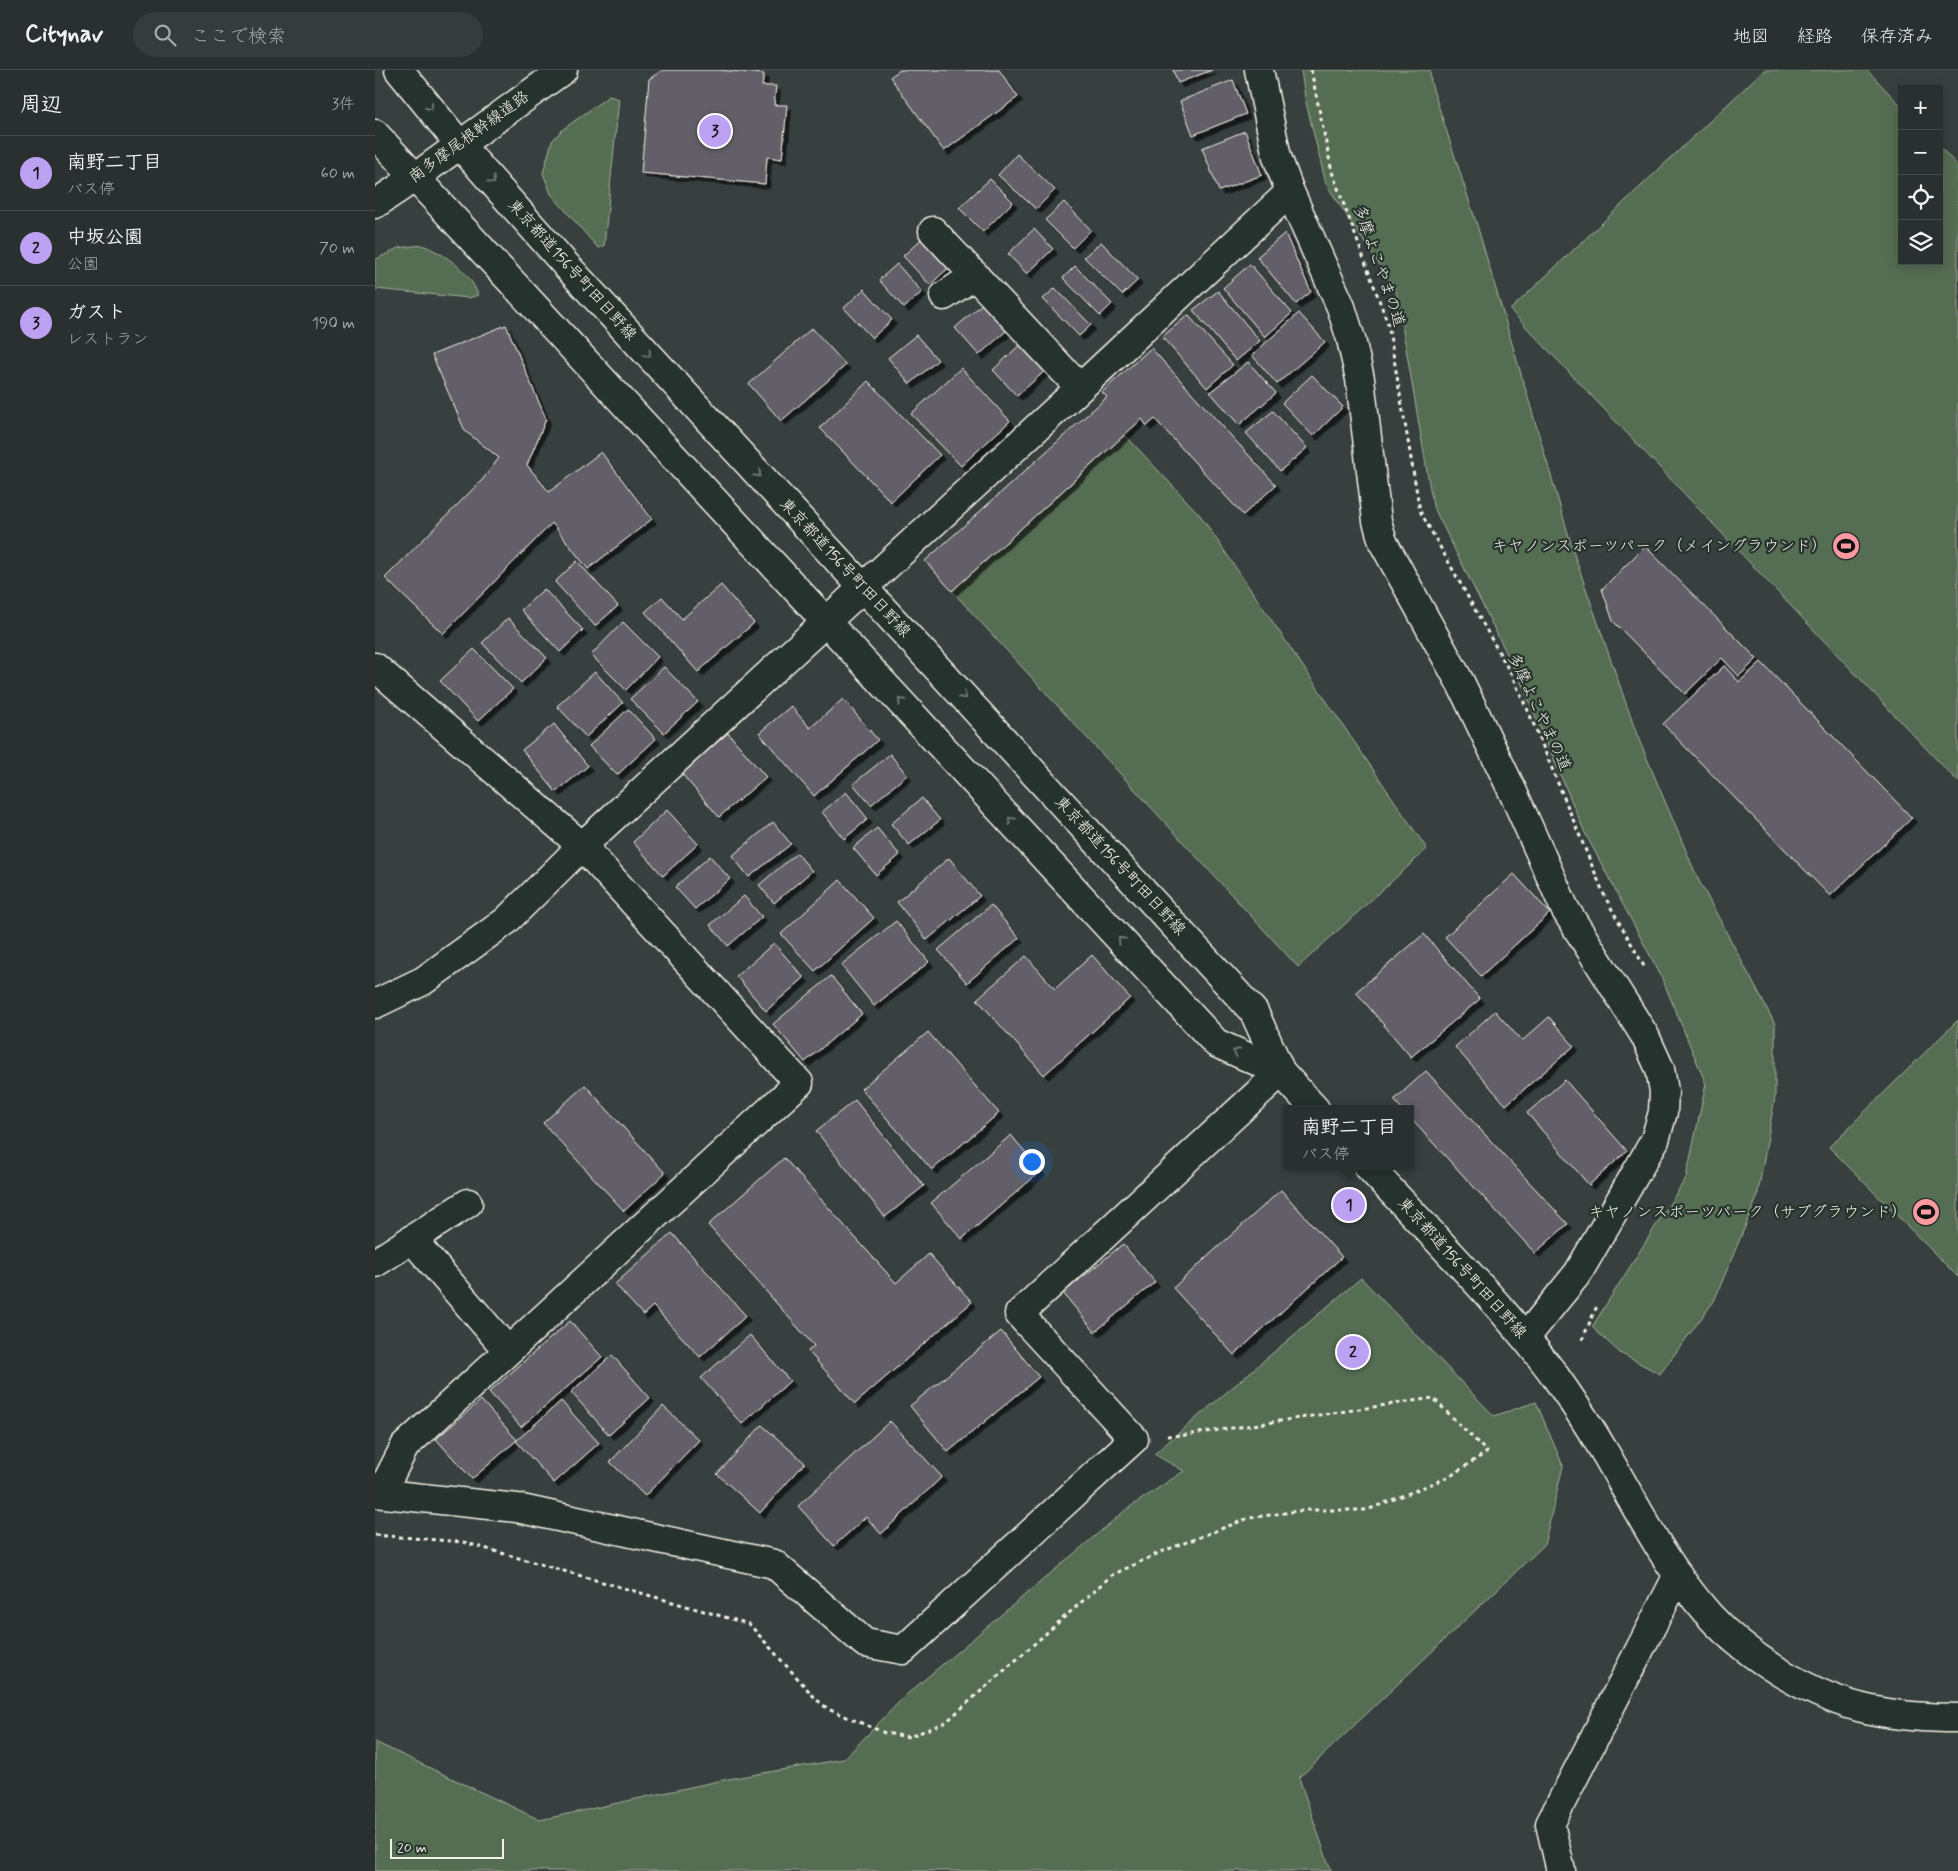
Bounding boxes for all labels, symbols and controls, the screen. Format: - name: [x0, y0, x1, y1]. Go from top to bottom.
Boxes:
- search box: [133, 12, 483, 57]
- text: Citynav: [25, 19, 103, 50]
- icon: search: [151, 21, 179, 49]
- text: ここで検索: [191, 24, 286, 49]
- text: 地図: [1733, 25, 1769, 49]
- text: 経路: [1797, 25, 1833, 49]
- text: 保存済み: [1861, 25, 1933, 49]
- map controls: [1898, 85, 1943, 265]
- button: +: [1898, 85, 1943, 130]
- street label: 南多摩尾根幹線道路: [405, 86, 533, 188]
- text: 周辺: [20, 91, 62, 119]
- text: 3件: [332, 94, 355, 115]
- one-way arrow: [424, 102, 433, 111]
- pin: 3: [699, 112, 731, 150]
- button: −: [1898, 130, 1943, 175]
- text: 南野二丁目: [67, 150, 162, 175]
- text: 1: [32, 163, 40, 184]
- text: 60 m: [321, 163, 355, 184]
- button: locate: [1898, 175, 1943, 220]
- one-way arrow: [487, 176, 496, 185]
- text: バス停: [67, 179, 115, 200]
- street label: 東京都道156号町田日野線: [503, 195, 641, 345]
- street label: 多摩よこやまの道: [1348, 202, 1410, 330]
- button: layers: [1898, 220, 1943, 265]
- text: 中坂公園: [67, 225, 143, 250]
- text: 2: [32, 238, 40, 259]
- text: 70 m: [319, 238, 355, 259]
- text: 公園: [67, 254, 99, 275]
- text: ガスト: [67, 300, 126, 325]
- text: 3: [32, 313, 40, 334]
- text: 190 m: [312, 313, 355, 334]
- text: レストラン: [67, 329, 148, 350]
- one-way arrow: [642, 349, 651, 358]
- one-way arrow: [752, 468, 761, 477]
- street label: 東京都道156号町田日野線: [775, 494, 915, 642]
- sports icon: キヤノンスポーツパーク（メイングラウンド）: [1831, 531, 1861, 561]
- place label: キヤノンスポーツパーク（メイングラウンド）: [1492, 536, 1827, 557]
- street label: 多摩よこやまの道: [1502, 650, 1576, 774]
- one-way arrow: [957, 691, 966, 700]
- one-way arrow: [897, 697, 906, 706]
- street label: 東京都道156号町田日野線: [1050, 792, 1190, 940]
- one-way arrow: [1008, 817, 1017, 826]
- one-way arrow: [1118, 936, 1127, 945]
- one-way arrow: [1232, 1047, 1241, 1058]
- popup: [1284, 1105, 1414, 1170]
- text: 南野二丁目: [1301, 1115, 1397, 1140]
- text: バス停: [1301, 1144, 1350, 1165]
- your location: [1019, 1149, 1045, 1175]
- pin: 1: [1333, 1186, 1365, 1224]
- street label: 東京都道156号町田日野線: [1393, 1193, 1531, 1343]
- sports icon: キヤノンスポーツパーク（サブグラウンド）: [1911, 1197, 1941, 1227]
- place label: キヤノンスポーツパーク（サブグラウンド）: [1588, 1202, 1907, 1223]
- pin: 2: [1337, 1333, 1369, 1371]
- scale bar: [390, 1836, 504, 1859]
- text: 20 m: [397, 1839, 427, 1857]

